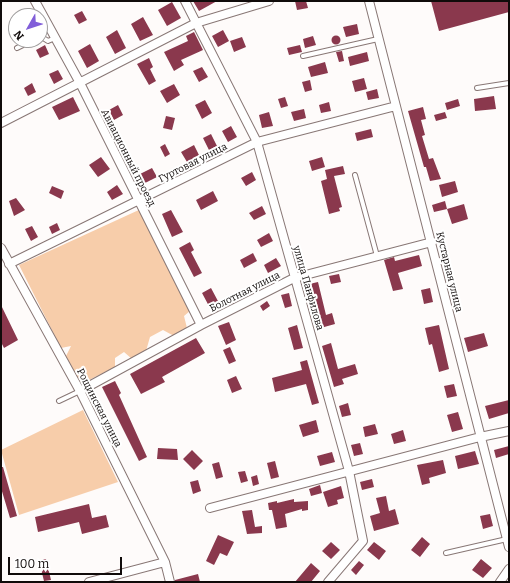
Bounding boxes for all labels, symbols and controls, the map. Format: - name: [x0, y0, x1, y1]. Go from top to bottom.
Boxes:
- north arrow: [8, 8, 48, 48]
- text: N: [11, 28, 27, 43]
- street label: Авиационный проезд: [98, 107, 158, 209]
- street label: Гуртовая улица: [157, 141, 229, 185]
- street label: Кустарная улица: [433, 231, 465, 313]
- street label: улица Панфилова: [290, 244, 326, 332]
- street label: Болотная улица: [208, 269, 282, 315]
- street label: Рощинская улица: [74, 367, 124, 449]
- scale bar: [10, 549, 124, 575]
- text: 100 m: [15, 557, 49, 571]

